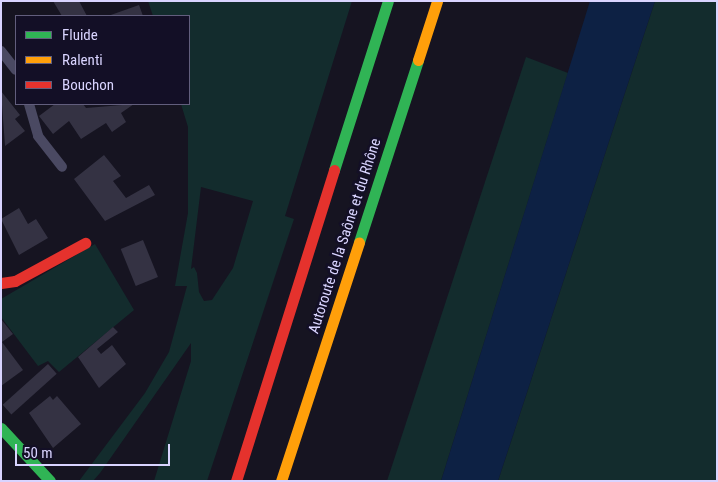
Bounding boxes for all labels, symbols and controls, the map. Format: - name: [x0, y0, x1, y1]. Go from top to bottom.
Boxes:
- legend: [15, 15, 190, 105]
- text: Fluide: [62, 26, 98, 44]
- text: Ralenti: [62, 51, 103, 69]
- text: Bouchon: [62, 76, 114, 94]
- street label: Autoroute de la Saône et du Rhône: [305, 136, 385, 336]
- scale bar: [18, 434, 172, 466]
- text: 50 m: [23, 444, 53, 462]

